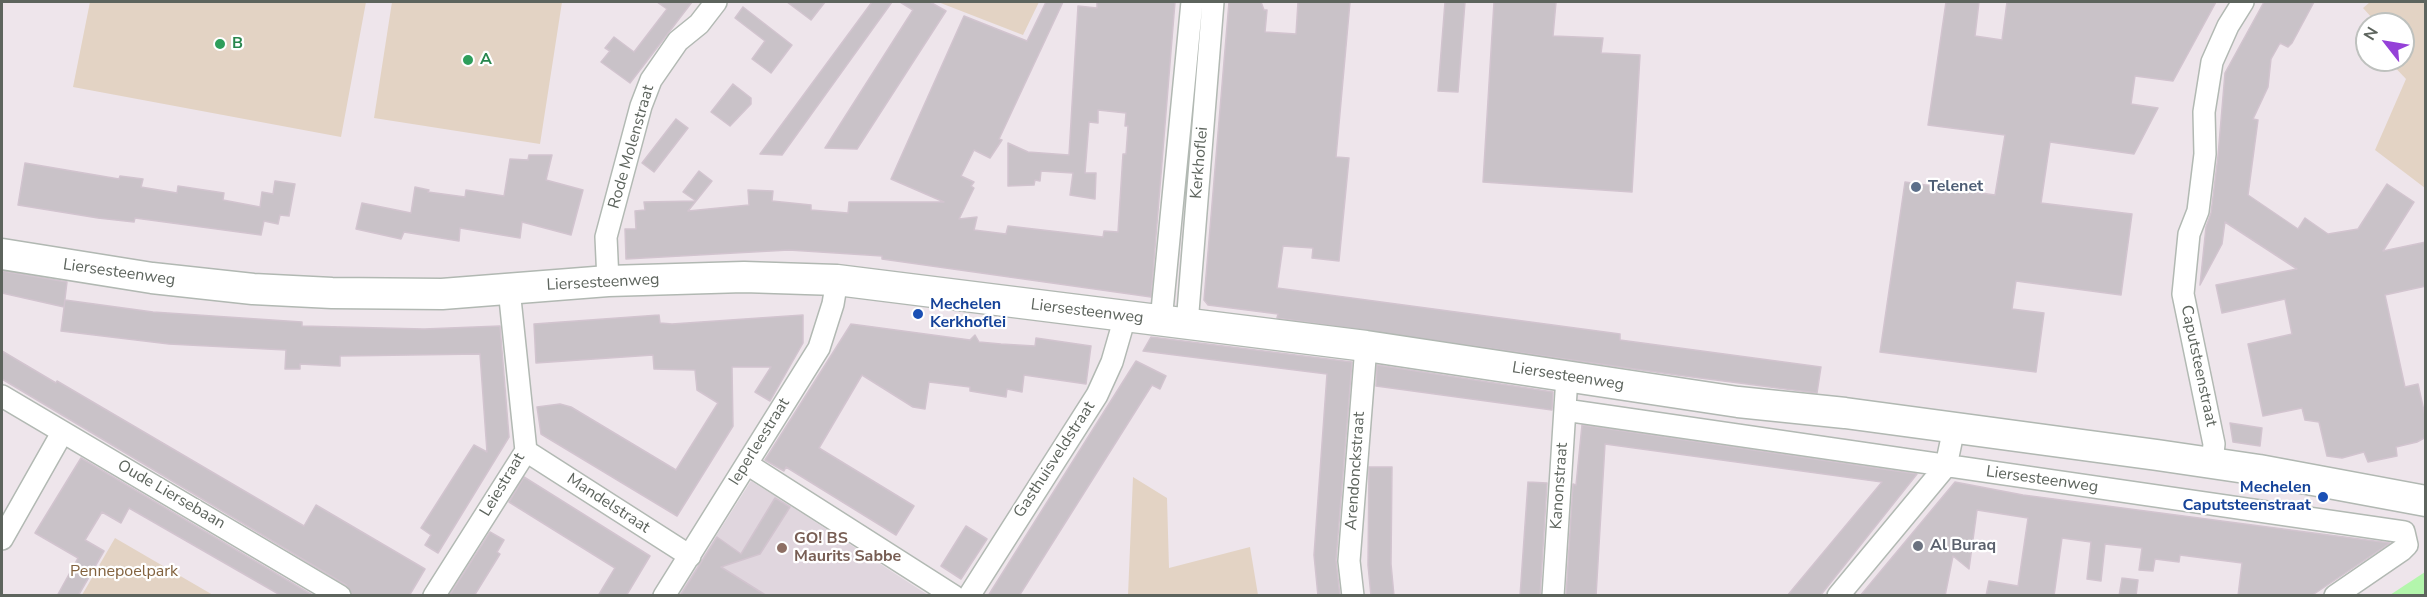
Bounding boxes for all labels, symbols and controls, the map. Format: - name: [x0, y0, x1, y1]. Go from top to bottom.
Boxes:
- north arrow: [2355, 12, 2415, 72]
- text: N: [2359, 23, 2384, 45]
- place label: B: [232, 34, 243, 54]
- marker: B: [213, 37, 227, 51]
- place label: A: [480, 50, 492, 70]
- marker: A: [461, 53, 475, 67]
- street label: Rode Molenstraat: [605, 83, 659, 211]
- street label: Kerkhoflei: [1187, 126, 1213, 200]
- place label: Telenet: [1928, 177, 1983, 197]
- marker: Telenet: [1909, 180, 1923, 194]
- street label: Liersesteenweg: [62, 256, 176, 290]
- street label: Liersesteenweg: [546, 270, 660, 296]
- place label: Mechelen Kerkhoflei: [930, 295, 1006, 333]
- street label: Liersesteenweg: [1030, 296, 1144, 328]
- street label: Caputsteenstraat: [2176, 304, 2220, 428]
- marker: Mechelen Kerkhoflei: [911, 307, 925, 321]
- street label: Liersesteenweg: [1511, 359, 1625, 395]
- street label: Ieperleestraat: [726, 395, 794, 489]
- street label: Gasthuisveldstraat: [1010, 398, 1100, 522]
- street label: Arendonckstraat: [1342, 411, 1370, 531]
- street label: Kanonstraat: [1547, 442, 1573, 530]
- street label: Leiestraat: [477, 450, 529, 520]
- street label: Oude Liersebaan: [114, 456, 228, 534]
- street label: Liersesteenweg: [1985, 463, 2099, 497]
- street label: Mandelstraat: [563, 470, 653, 538]
- place label: Mechelen Caputsteenstraat: [2182, 478, 2311, 516]
- marker: Mechelen Caputsteenstraat: [2316, 490, 2330, 504]
- place label: GO! BS Maurits Sabbe: [794, 529, 901, 567]
- place label: Al Buraq: [1930, 536, 1996, 556]
- marker: Al Buraq: [1911, 539, 1925, 553]
- marker: GO! BS Maurits Sabbe: [775, 541, 789, 555]
- park label: Pennepoelpark: [70, 562, 178, 582]

